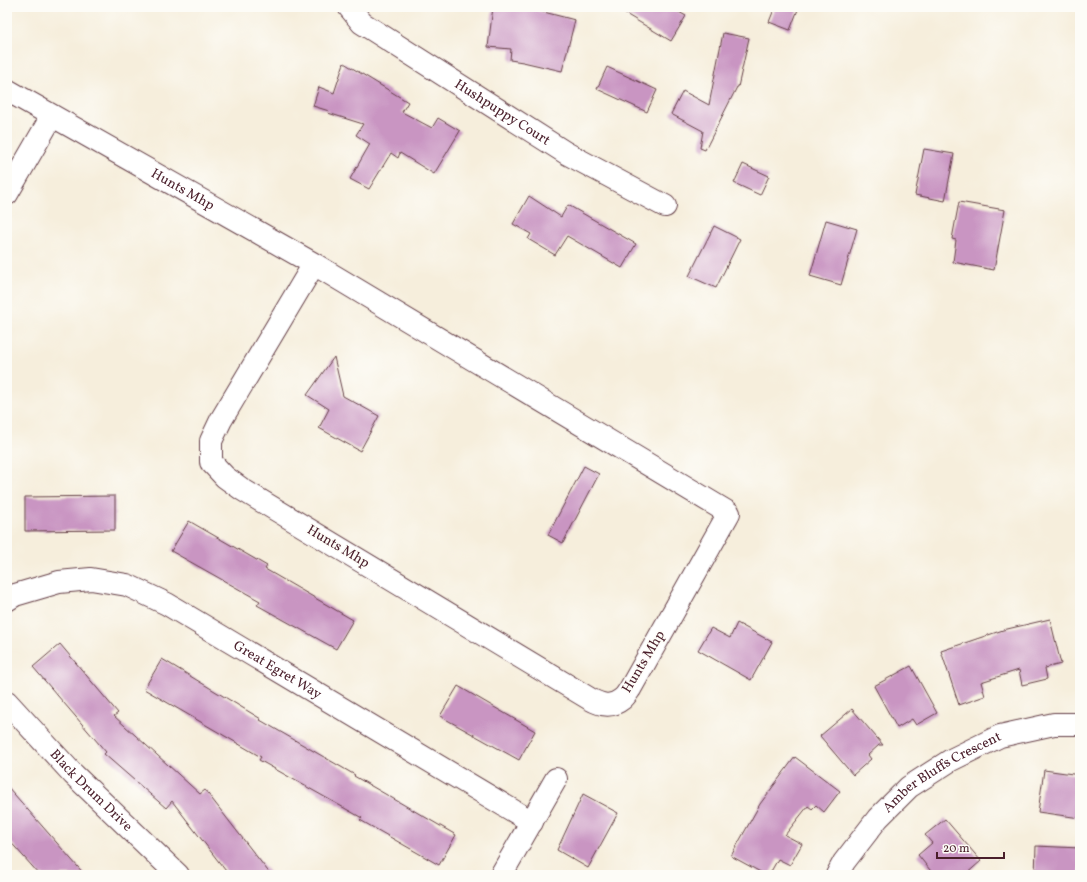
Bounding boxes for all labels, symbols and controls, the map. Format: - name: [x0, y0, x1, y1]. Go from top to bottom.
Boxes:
- street label: Hushpuppy Court: [451, 75, 554, 150]
- street label: Hunts Mhp: [148, 164, 218, 215]
- street label: Hunts Mhp: [303, 521, 373, 573]
- street label: Hunts Mhp: [618, 627, 670, 697]
- street label: Great Egret Way: [230, 636, 326, 704]
- street label: Amber Bluffs Crescent: [879, 727, 1005, 817]
- street label: Black Drum Drive: [45, 745, 137, 836]
- scale bar: [937, 834, 1004, 860]
- text: 20 m: [943, 841, 970, 857]

